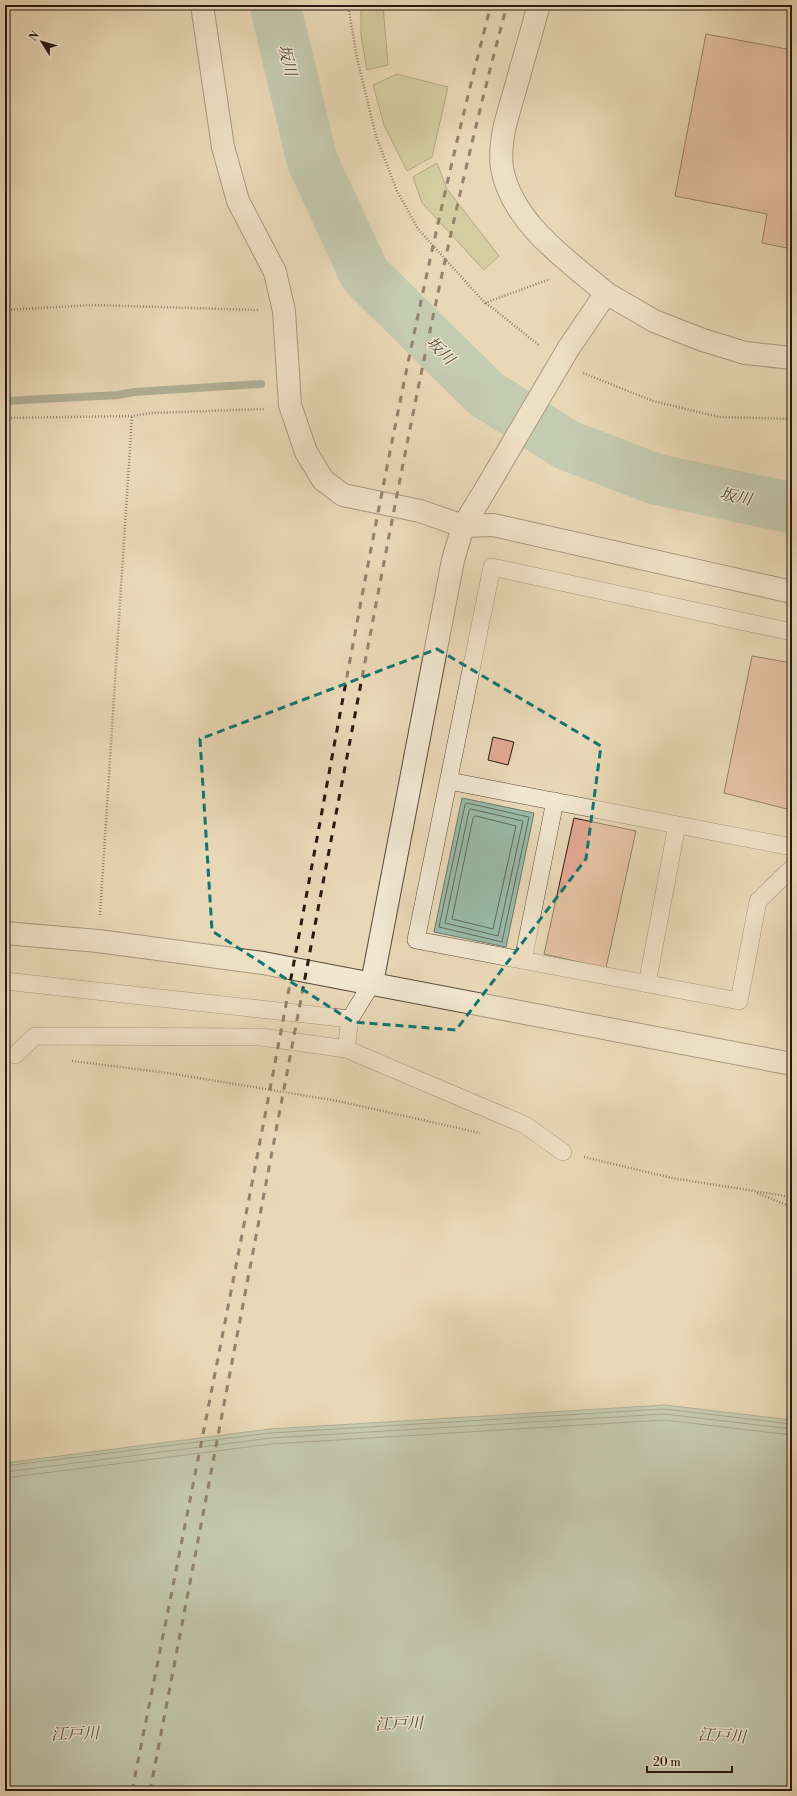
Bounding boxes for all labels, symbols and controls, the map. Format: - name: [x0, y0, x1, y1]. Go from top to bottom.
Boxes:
- north arrow: [22, 22, 62, 62]
- text: N: [27, 29, 43, 44]
- water label: 坂川: [273, 42, 301, 80]
- water label: 坂川: [422, 332, 460, 371]
- water label: 坂川: [718, 484, 755, 511]
- water label: 江戸川: [375, 1713, 425, 1735]
- water label: 江戸川: [51, 1723, 101, 1745]
- water label: 江戸川: [697, 1725, 748, 1747]
- scale bar: [647, 1748, 732, 1774]
- text: 20 m: [653, 1755, 681, 1770]

